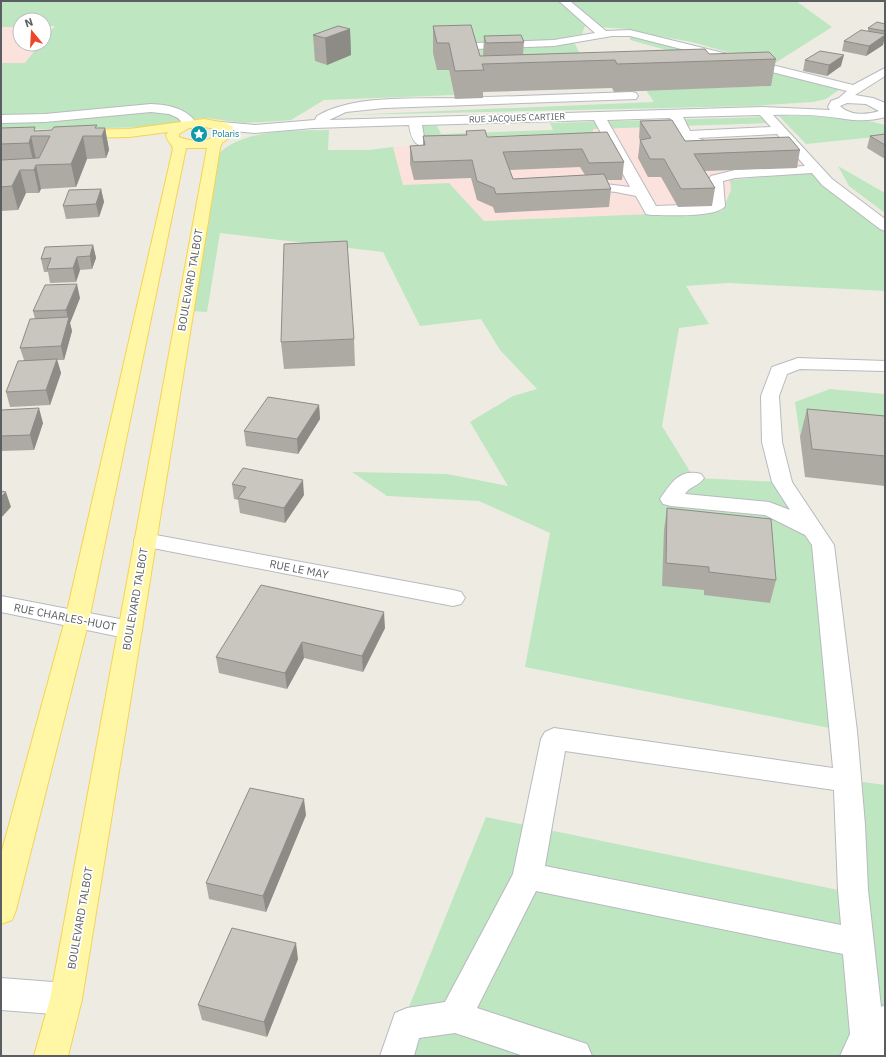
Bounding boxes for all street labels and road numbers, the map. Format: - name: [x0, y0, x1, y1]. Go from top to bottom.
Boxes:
- street label: RUE JACQUES CARTIER: [469, 110, 566, 125]
- street label: BOULEVARD TALBOT: [174, 227, 206, 332]
- street label: BOULEVARD TALBOT: [119, 546, 151, 651]
- street label: RUE LE MAY: [268, 556, 330, 582]
- street label: RUE CHARLES-HUOT: [13, 600, 118, 634]
- street label: BOULEVARD TALBOT: [64, 865, 96, 970]

